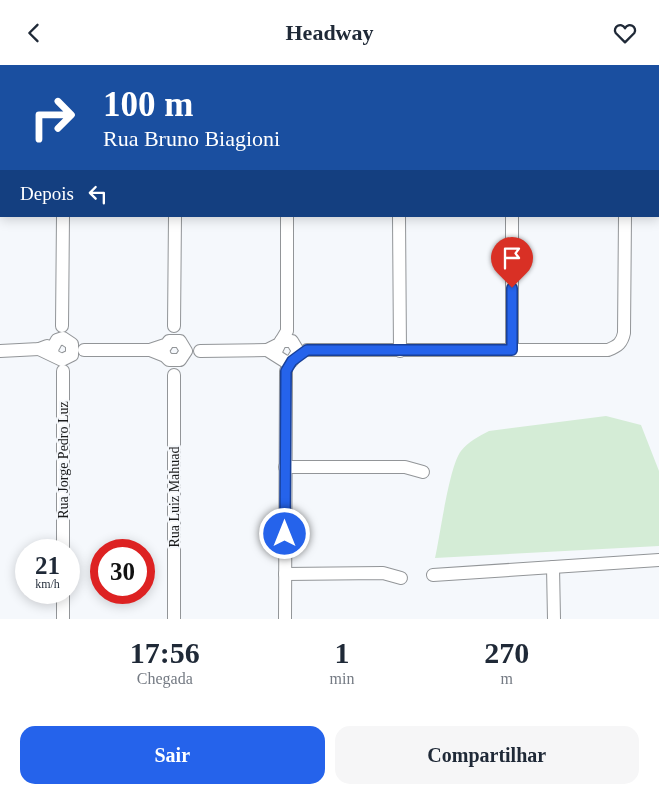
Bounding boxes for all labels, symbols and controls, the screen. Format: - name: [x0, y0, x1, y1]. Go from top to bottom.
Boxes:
- icon: back: [20, 19, 48, 47]
- icon: heart: [611, 19, 639, 47]
- text: Headway: [286, 20, 374, 45]
- icon: right: [20, 85, 85, 150]
- text: 100 m: [103, 85, 193, 124]
- text: Rua Bruno Biagioni: [103, 126, 280, 151]
- icon: left: [84, 180, 112, 208]
- text: Depois: [20, 183, 74, 204]
- pin: [491, 237, 533, 288]
- icon: arrive: [498, 244, 526, 272]
- street label: Rua Jorge Pedro Luz: [56, 401, 71, 519]
- street label: Rua Luiz Mahuad: [167, 446, 182, 548]
- position arrow: [258, 507, 310, 559]
- speed limit sign: 30: [90, 539, 155, 604]
- text: 21: [35, 552, 60, 579]
- text: km/h: [35, 577, 60, 591]
- text: 17:56: [130, 636, 200, 669]
- text: 1: [334, 636, 349, 669]
- text: 270: [484, 636, 529, 669]
- text: Chegada: [137, 670, 193, 687]
- text: min: [330, 670, 354, 687]
- text: m: [500, 670, 513, 687]
- button: Sair: [20, 726, 325, 784]
- button: Compartilhar: [335, 726, 639, 784]

